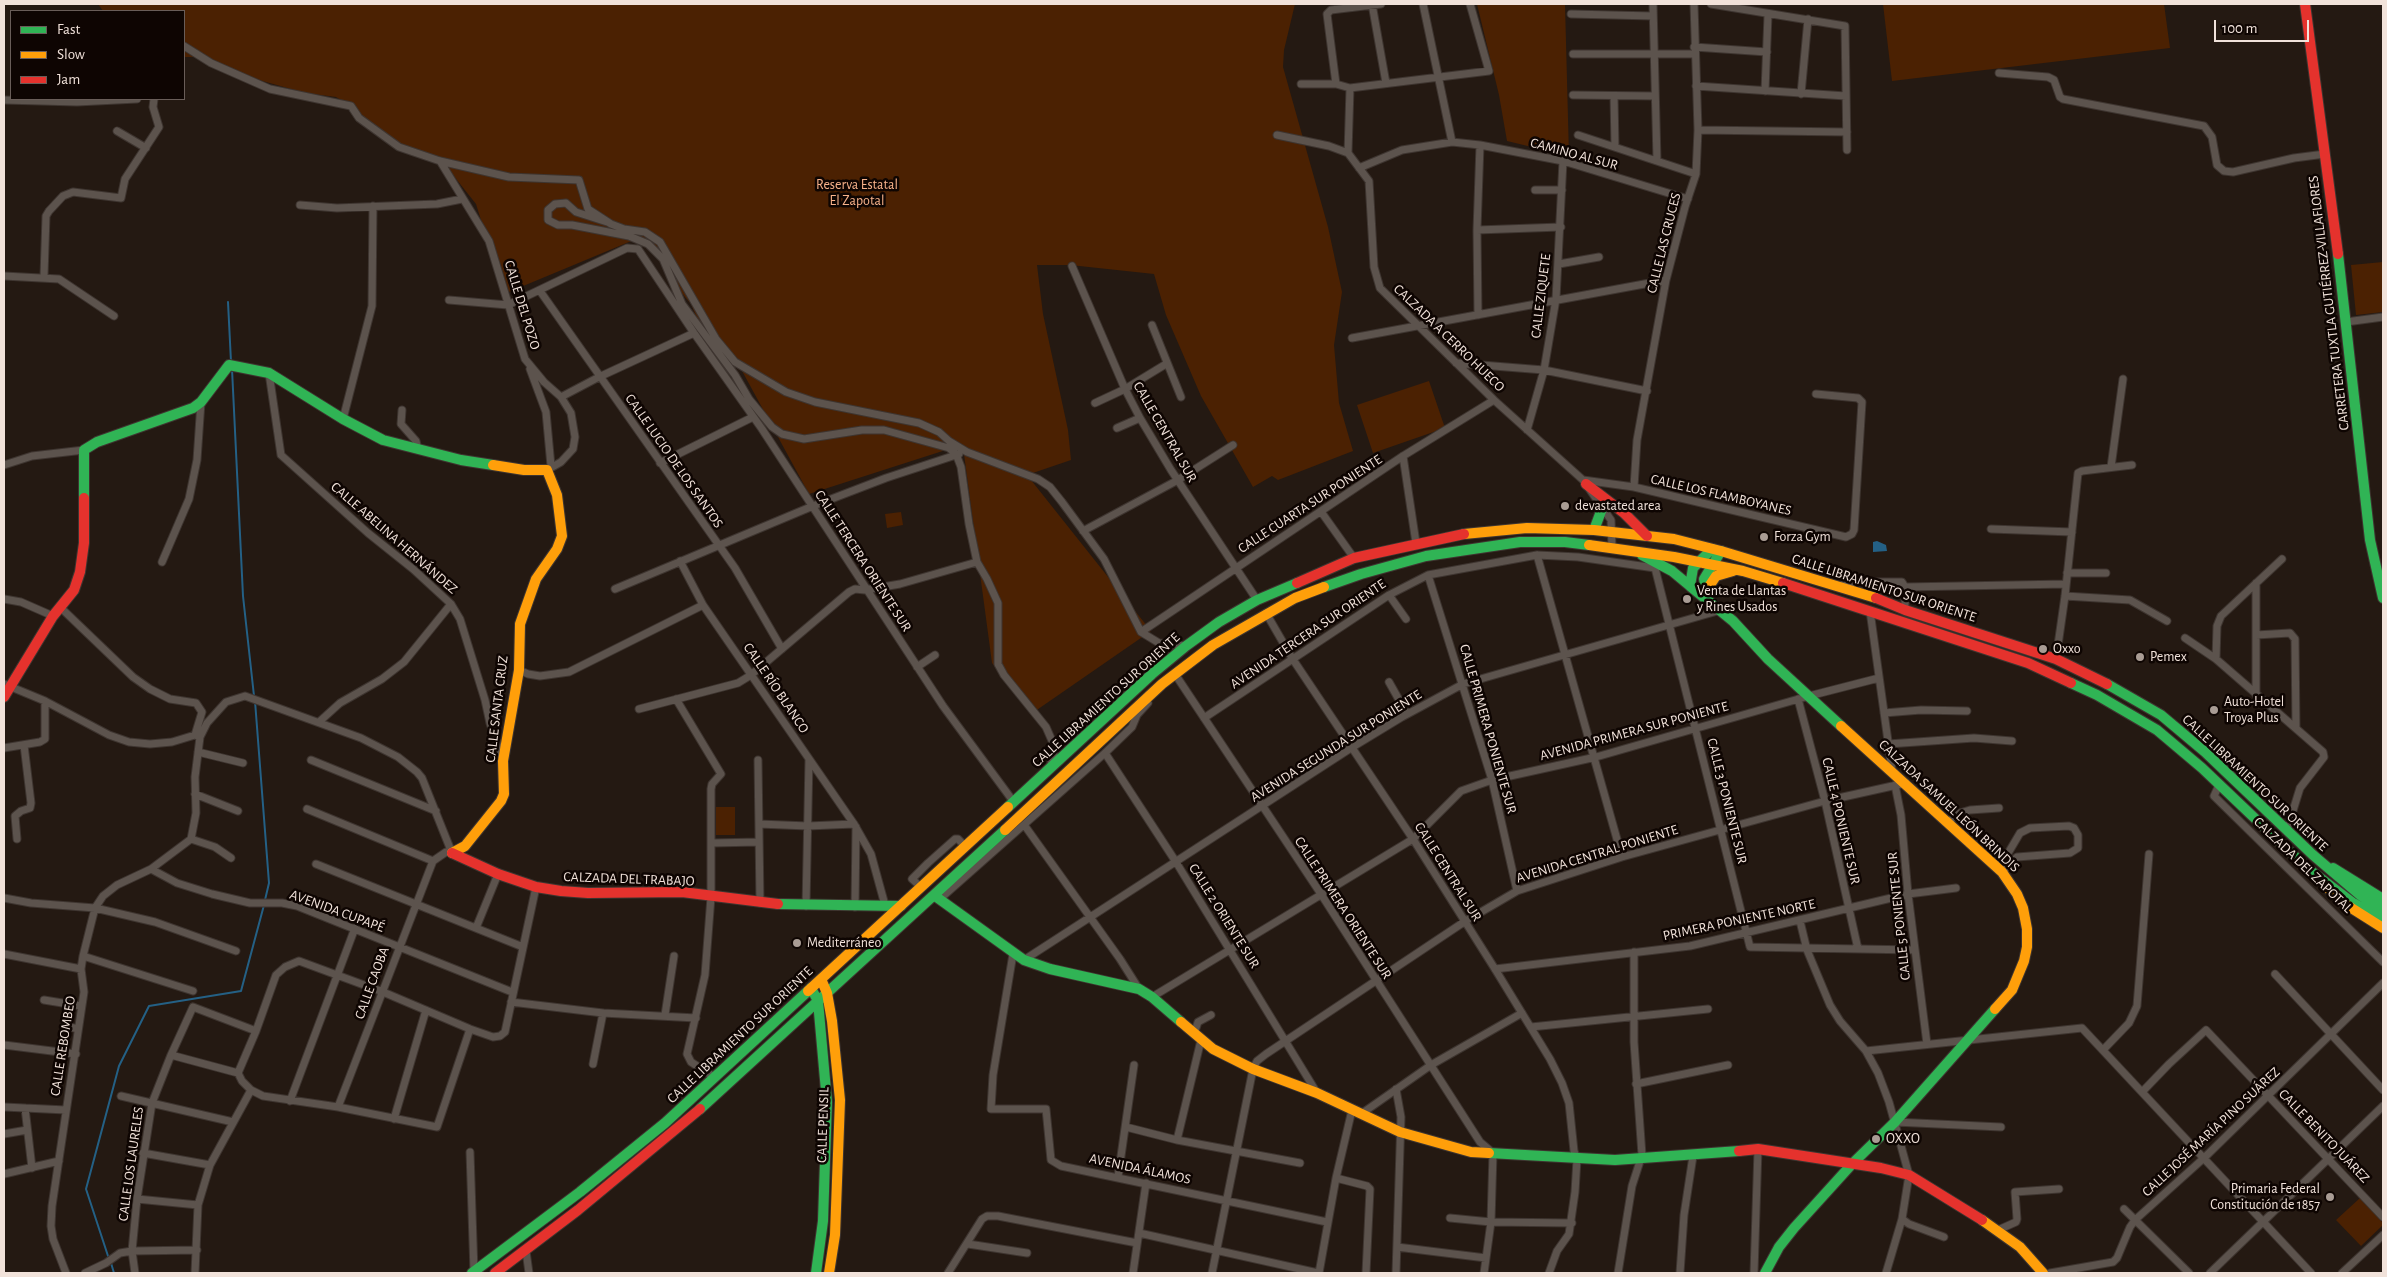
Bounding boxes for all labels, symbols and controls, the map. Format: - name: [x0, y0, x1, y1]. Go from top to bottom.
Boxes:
- legend: [10, 10, 185, 100]
- scale bar: [2217, 10, 2312, 42]
- text: 100 m: [2222, 21, 2257, 36]
- text: Fast: [57, 22, 80, 37]
- text: Slow: [57, 47, 85, 62]
- text: Jam: [57, 72, 80, 87]
- street label: CAMINO AL SUR: [1528, 134, 1620, 174]
- street label: CARRETERA TUXTLA GUTIÉRREZ-VILLAFLORES: [2305, 175, 2353, 431]
- park label: Reserva Estatal El Zapotal: [816, 177, 898, 210]
- street label: CALLE LAS CRUCES: [1643, 191, 1685, 295]
- street label: CALLE ZIQUETE: [1527, 253, 1555, 339]
- street label: CALLE DEL POZO: [500, 258, 544, 352]
- street label: CALZADA A CERRO HUECO: [1390, 281, 1508, 395]
- street label: CALLE CENTRAL SUR: [1129, 379, 1201, 485]
- street label: CALLE LUCIO DE LOS SANTOS: [621, 391, 727, 531]
- street label: CALLE CUARTA SUR PONIENTE: [1235, 451, 1385, 557]
- street label: CALLE LOS FLAMBOYANES: [1649, 471, 1793, 519]
- street label: CALLE ABELINA HERNÁNDEZ: [327, 478, 461, 598]
- street label: CALLE TERCERA ORIENTE SUR: [811, 487, 915, 635]
- place label: devastated area: [1575, 498, 1661, 514]
- marker: devastated area: [1559, 500, 1571, 512]
- place label: Forza Gym: [1774, 529, 1831, 545]
- marker: Forza Gym: [1758, 531, 1770, 543]
- street label: CALLE LIBRAMIENTO SUR ORIENTE: [1790, 550, 1978, 626]
- street label: AVENIDA TERCERA SUR ORIENTE: [1227, 576, 1389, 692]
- place label: Venta de Llantas y Rines Usados: [1697, 583, 1786, 616]
- marker: Venta de Llantas y Rines Usados: [1681, 593, 1693, 605]
- street label: CALLE LIBRAMIENTO SUR ORIENTE: [1029, 629, 1183, 771]
- street label: CALLE RÍO BLANCO: [740, 640, 812, 736]
- place label: Oxxo: [2053, 641, 2081, 657]
- street label: CALLE PRIMERA PONIENTE SUR: [1456, 642, 1520, 816]
- marker: Oxxo: [2037, 643, 2049, 655]
- place label: Pemex: [2150, 649, 2187, 665]
- marker: Pemex: [2134, 651, 2146, 663]
- street label: CALLE SANTA CRUZ: [482, 655, 512, 763]
- street label: AVENIDA SEGUNDA SUR PONIENTE: [1247, 686, 1425, 806]
- place label: Auto-Hotel Troya Plus: [2224, 694, 2284, 726]
- street label: AVENIDA PRIMERA SUR PONIENTE: [1538, 698, 1730, 764]
- marker: Auto-Hotel Troya Plus: [2208, 704, 2220, 716]
- street label: CALLE LIBRAMIENTO SUR ORIENTE: [2179, 711, 2331, 855]
- street label: CALLE 3 PONIENTE SUR: [1703, 736, 1751, 866]
- street label: CALZADA SAMUEL LEÓN BRINDIS: [1875, 736, 2023, 876]
- street label: CALLE 4 PONIENTE SUR: [1818, 756, 1864, 886]
- street label: CALZADA DEL ZAPOTAL: [2250, 813, 2356, 917]
- street label: CALLE CENTRAL SUR: [1411, 819, 1485, 925]
- street label: AVENIDA CENTRAL PONIENTE: [1514, 821, 1680, 887]
- street label: CALLE PRIMERA ORIENTE SUR: [1291, 834, 1395, 982]
- street label: CALLE 5 PONIENTE SUR: [1884, 851, 1914, 981]
- street label: CALLE 2 ORIENTE SUR: [1185, 861, 1263, 971]
- street label: CALZADA DEL TRABAJO: [563, 868, 695, 890]
- street label: AVENIDA CUPAPÉ: [287, 886, 387, 936]
- street label: PRIMERA PONIENTE NORTE: [1661, 896, 1817, 944]
- place label: Mediterráneo: [807, 935, 881, 951]
- marker: Mediterráneo: [791, 937, 803, 949]
- street label: CALLE CAOBA: [351, 945, 393, 1021]
- street label: CALLE LIBRAMIENTO SUR ORIENTE: [664, 963, 816, 1107]
- street label: CALLE REBOMBEO: [47, 995, 79, 1097]
- street label: CALLE JOSÉ MARÍA PINO SUÁREZ: [2139, 1064, 2283, 1200]
- street label: CALLE BENITO JUÁREZ: [2275, 1086, 2373, 1186]
- street label: CALLE PENSIL: [813, 1087, 833, 1163]
- street label: CALLE LOS LAURELES: [115, 1106, 147, 1222]
- place label: OXXO: [1886, 1131, 1920, 1147]
- marker: OXXO: [1870, 1133, 1882, 1145]
- street label: AVENIDA ÁLAMOS: [1088, 1150, 1192, 1188]
- place label: Primaria Federal Constitución de 1857: [2210, 1181, 2320, 1214]
- marker: Primaria Federal Constitución de 1857: [2324, 1191, 2336, 1203]

